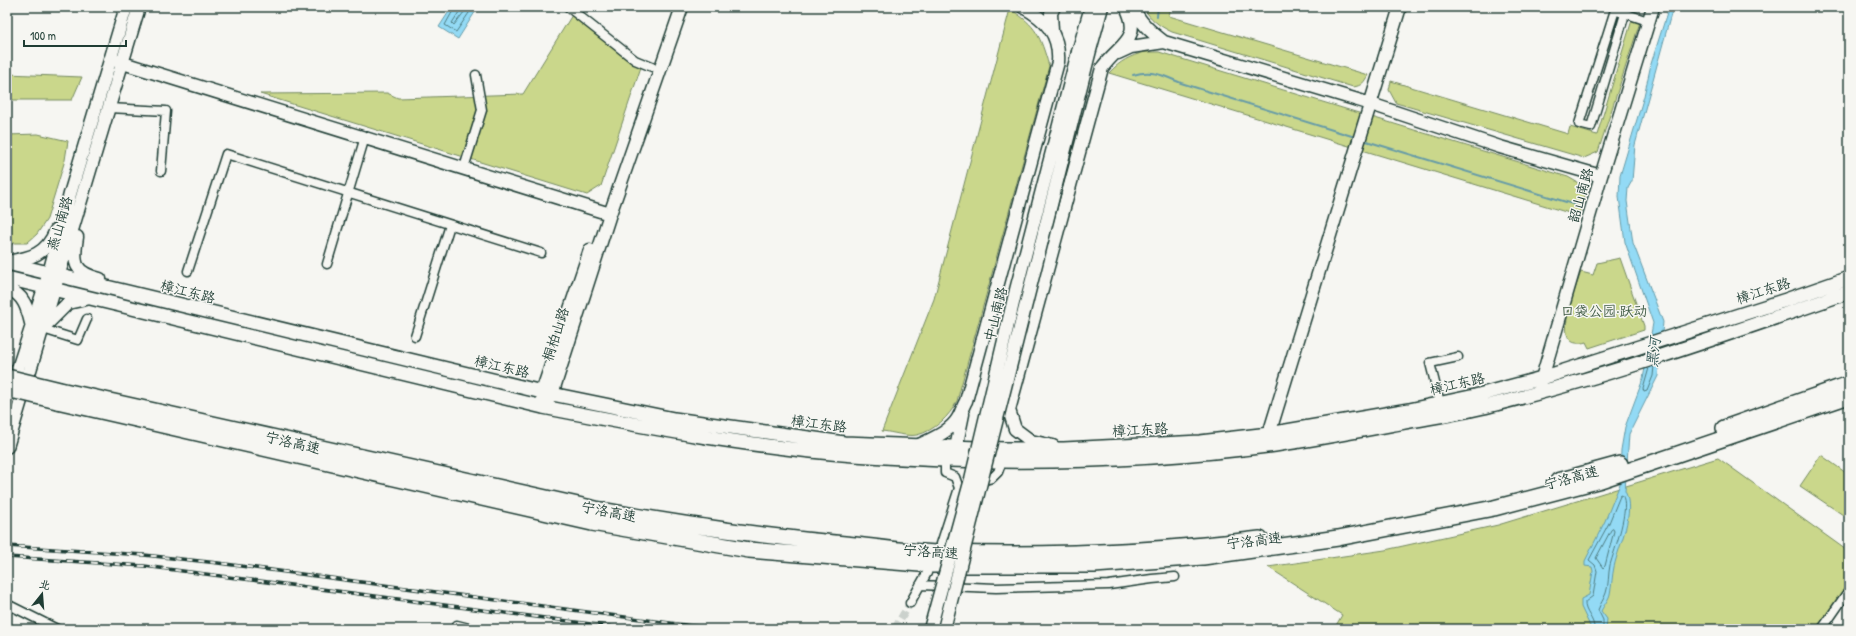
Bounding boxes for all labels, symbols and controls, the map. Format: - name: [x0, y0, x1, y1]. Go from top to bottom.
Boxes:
- scale bar: [24, 22, 126, 48]
- text: 100 m: [30, 27, 56, 44]
- street label: 韶山南路: [1563, 165, 1597, 225]
- street label: 燕山南路: [42, 193, 76, 253]
- street label: 樟江东路: [1733, 272, 1793, 308]
- street label: 樟江东路: [159, 275, 217, 307]
- street label: 中山南路: [979, 285, 1011, 343]
- park label: 口袋公园·跃动: [1561, 301, 1647, 320]
- street label: 桐柏山路: [537, 304, 573, 364]
- water label: 黑河: [1641, 333, 1666, 368]
- street label: 樟江东路: [473, 350, 531, 382]
- street label: 樟江东路: [1428, 367, 1486, 399]
- street label: 樟江东路: [790, 410, 848, 436]
- street label: 樟江东路: [1112, 418, 1168, 440]
- street label: 宁洛高速: [264, 426, 322, 458]
- street label: 宁洛高速: [1541, 461, 1601, 493]
- street label: 宁洛高速: [580, 496, 638, 526]
- street label: 宁洛高速: [1225, 527, 1283, 553]
- street label: 宁洛高速: [902, 540, 960, 562]
- north arrow: [22, 574, 62, 614]
- text: 北: [38, 576, 52, 593]

